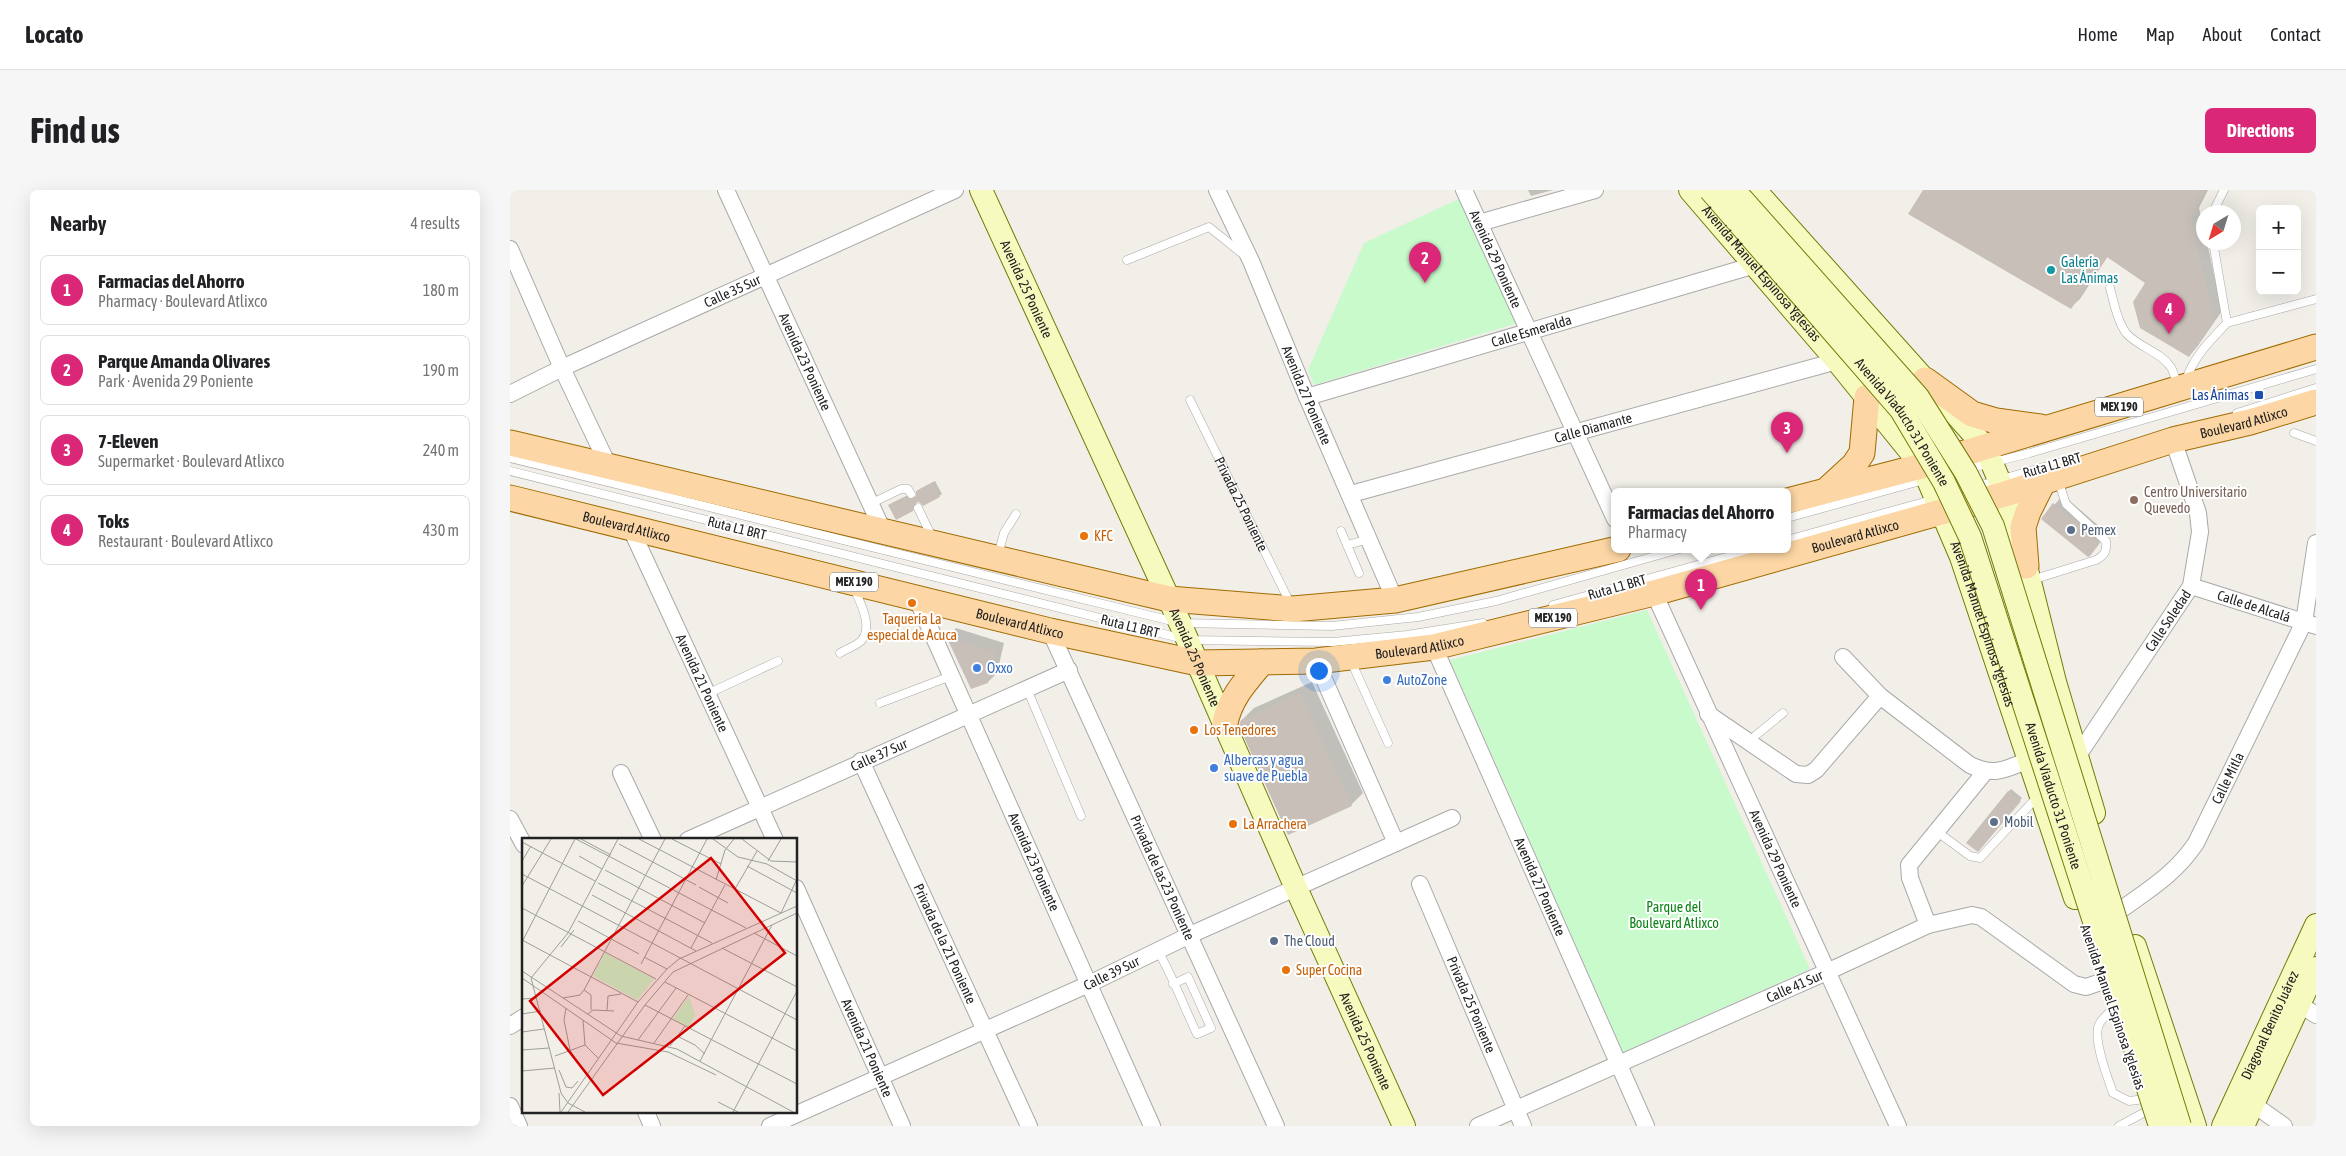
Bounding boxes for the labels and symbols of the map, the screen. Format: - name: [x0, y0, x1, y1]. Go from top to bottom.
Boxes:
- street label: Avenida Manuel Espinosa Yglesias: [1699, 202, 1824, 345]
- north arrow: [2196, 205, 2241, 250]
- street label: Avenida 29 Poniente: [1466, 208, 1525, 311]
- street label: Avenida 25 Poniente: [997, 238, 1056, 340]
- pin: 2: [1409, 242, 1441, 283]
- place label: Galería Las Ánimas: [2061, 254, 2118, 286]
- marker: Galería Las Ánimas: [2045, 264, 2057, 276]
- street label: Calle 35 Sur: [701, 271, 764, 311]
- pin: 4: [2153, 293, 2185, 334]
- street label: Avenida 23 Poniente: [776, 310, 834, 413]
- street label: Calle Esmeralda: [1489, 311, 1573, 350]
- street label: Avenida 27 Poniente: [1279, 343, 1335, 447]
- street label: Avenida Viaducto 31 Poniente: [1852, 355, 1953, 489]
- place label: Las Ánimas: [2192, 387, 2249, 403]
- marker: Las Ánimas: [2253, 389, 2265, 401]
- road number: MEX 190: [2095, 398, 2143, 416]
- street label: Boulevard Atlixco: [2198, 403, 2289, 441]
- street label: Calle Diamante: [1553, 410, 1634, 446]
- pin: 3: [1771, 412, 1803, 453]
- street label: Ruta L1 BRT: [2021, 449, 2083, 481]
- street label: Privada 25 Poniente: [1211, 454, 1271, 554]
- place label: Centro Universitario Quevedo: [2144, 484, 2247, 516]
- marker: Centro Universitario Quevedo: [2128, 494, 2140, 506]
- street label: Boulevard Atlixco: [581, 508, 672, 545]
- street label: Ruta L1 BRT: [706, 513, 768, 543]
- street label: Boulevard Atlixco: [1810, 516, 1901, 556]
- place label: Pemex: [2081, 522, 2116, 538]
- marker: Pemex: [2065, 524, 2077, 536]
- place label: KFC: [1094, 528, 1114, 544]
- marker: KFC: [1078, 530, 1090, 542]
- street label: Avenida Manuel Espinosa Yglesias: [1947, 539, 2018, 709]
- pin: 1: [1685, 569, 1717, 610]
- street label: Ruta L1 BRT: [1586, 571, 1648, 603]
- road number: MEX 190: [830, 572, 878, 592]
- street label: Calle Soledad: [2142, 587, 2194, 654]
- street label: Calle de Alcalá: [2215, 587, 2292, 625]
- marker: Taquería La especial de Acuca: [906, 597, 918, 609]
- street label: Boulevard Atlixco: [974, 605, 1065, 642]
- street label: Avenida 25 Poniente: [1166, 606, 1224, 709]
- road number: MEX 190: [1529, 608, 1577, 628]
- place label: Taquería La especial de Acuca: [867, 611, 957, 643]
- street label: Ruta L1 BRT: [1099, 611, 1161, 641]
- street label: Avenida 21 Poniente: [673, 632, 732, 734]
- street label: Boulevard Atlixco: [1374, 632, 1466, 662]
- your location: [1306, 658, 1332, 684]
- place label: Oxxo: [987, 660, 1013, 676]
- marker: Oxxo: [971, 662, 983, 674]
- place label: AutoZone: [1397, 672, 1447, 688]
- marker: AutoZone: [1381, 674, 1393, 686]
- street label: Avenida Viaducto 31 Poniente: [2022, 720, 2085, 871]
- place label: Los Tenedores: [1204, 722, 1276, 738]
- marker: Los Tenedores: [1188, 724, 1200, 736]
- street label: Calle 37 Sur: [848, 735, 910, 774]
- street label: Calle Mitla: [2208, 750, 2247, 806]
- place label: Albercas y agua suave de Puebla: [1224, 752, 1308, 784]
- marker: Albercas y agua suave de Puebla: [1208, 762, 1220, 774]
- street label: Avenida 29 Poniente: [1746, 807, 1805, 910]
- street label: Avenida 23 Poniente: [1005, 810, 1063, 913]
- street label: Privada de las 23 Poniente: [1127, 813, 1198, 942]
- place label: Mobil: [2004, 814, 2034, 830]
- place label: La Arrachera: [1243, 816, 1307, 832]
- marker: Mobil: [1988, 816, 2000, 828]
- marker: La Arrachera: [1227, 818, 1239, 830]
- street label: Avenida 27 Poniente: [1511, 835, 1569, 938]
- inset map: [522, 838, 798, 1114]
- street label: Privada de la 21 Poniente: [911, 881, 980, 1006]
- park label: Parque del Boulevard Atlixco: [1629, 899, 1719, 931]
- street label: Avenida Manuel Espinosa Yglesias: [2077, 922, 2149, 1092]
- place label: The Cloud: [1284, 933, 1335, 949]
- marker: The Cloud: [1268, 935, 1280, 947]
- street label: Calle 39 Sur: [1081, 952, 1143, 993]
- street label: Privada 25 Poniente: [1444, 954, 1499, 1055]
- place label: Super Cocina: [1296, 962, 1362, 978]
- marker: Super Cocina: [1280, 964, 1292, 976]
- street label: Calle 41 Sur: [1764, 966, 1826, 1006]
- street label: Diagonal Benito Juárez: [2238, 969, 2302, 1082]
- street label: Avenida 25 Poniente: [1336, 990, 1395, 1093]
- street label: Avenida 21 Poniente: [838, 996, 896, 1099]

